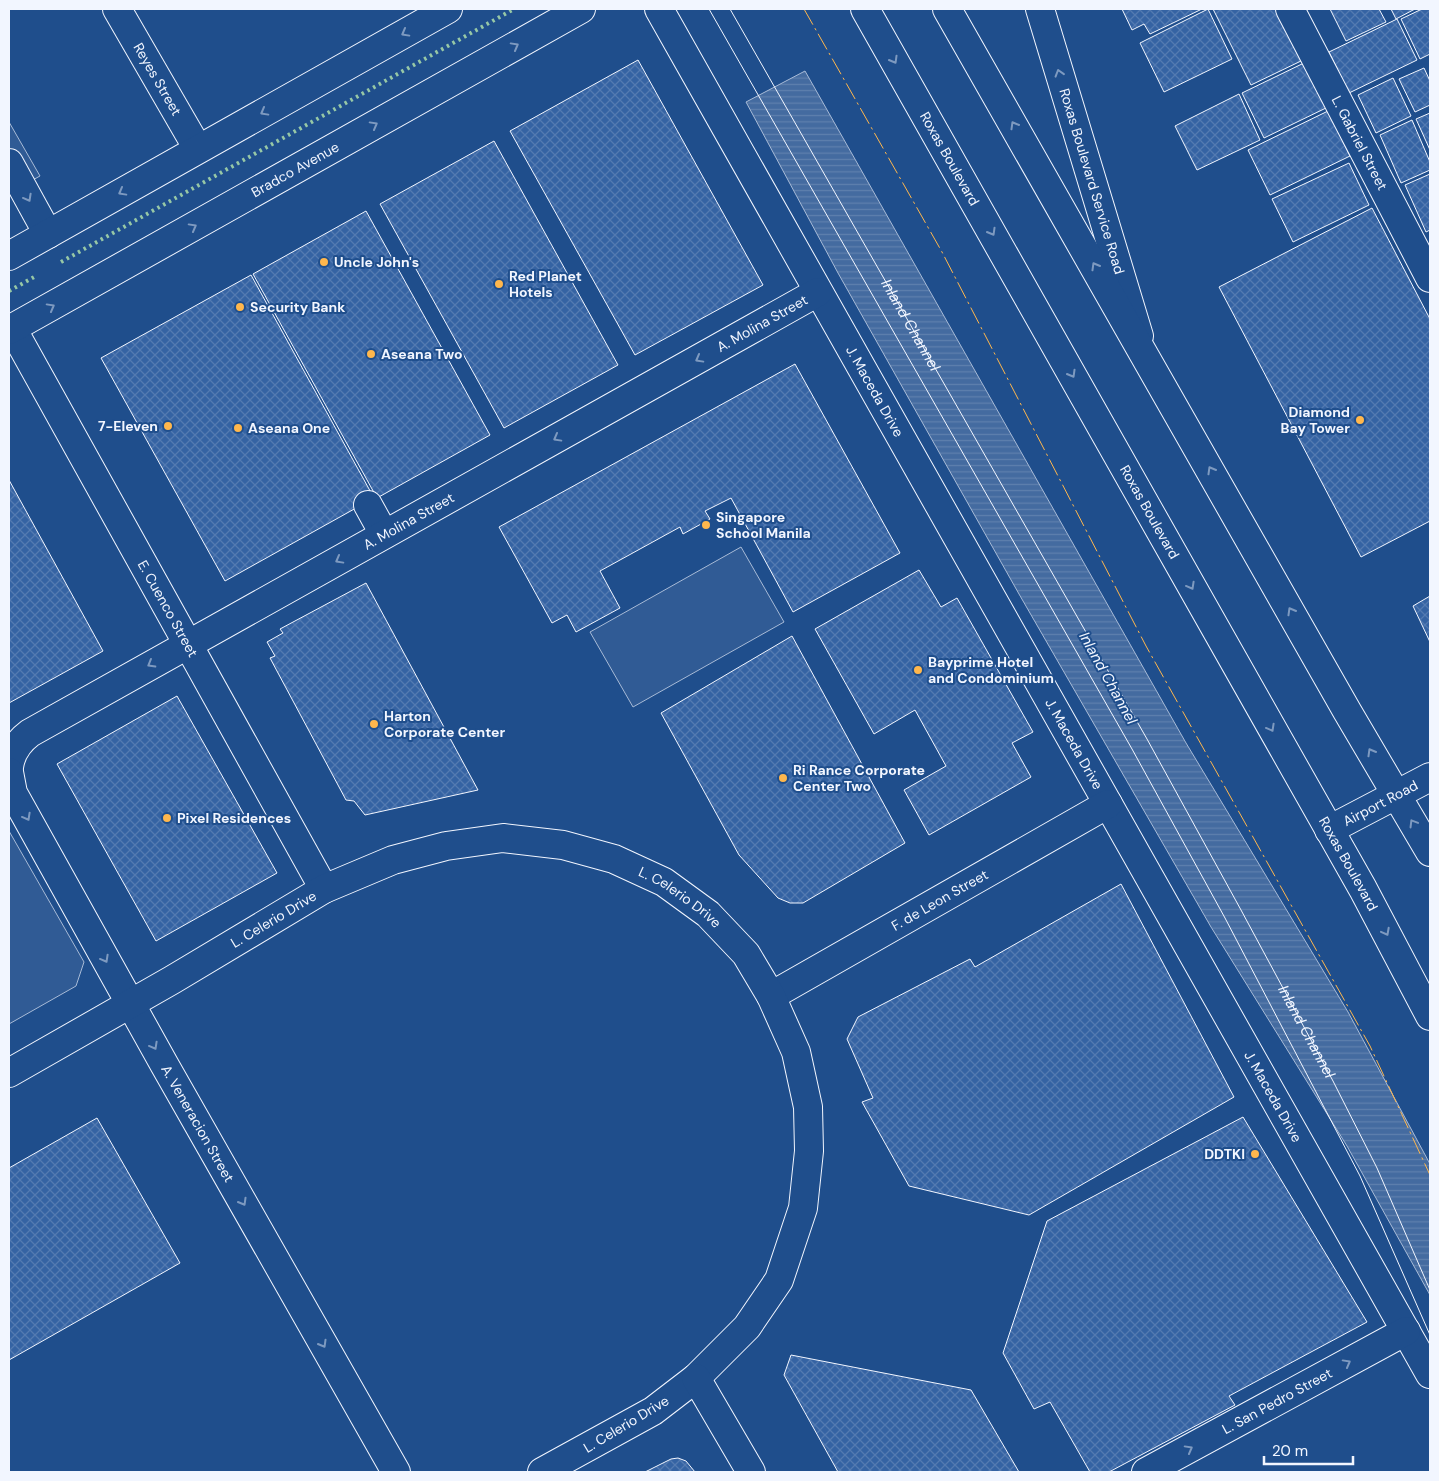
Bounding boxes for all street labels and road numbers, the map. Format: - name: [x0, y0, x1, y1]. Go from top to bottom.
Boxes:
- street label: Reyes Street: [129, 39, 186, 119]
- street label: Roxas Boulevard Service Road: [1056, 86, 1129, 276]
- street label: L. Gabriel Street: [1328, 93, 1392, 193]
- street label: Roxas Boulevard: [916, 108, 983, 209]
- street label: Bradco Avenue: [248, 138, 342, 201]
- street label: A. Molina Street: [713, 291, 811, 356]
- street label: J. Maceda Drive: [842, 342, 908, 440]
- street label: Roxas Boulevard: [1116, 462, 1183, 562]
- street label: A. Molina Street: [360, 488, 457, 554]
- street label: E. Cuenco Street: [134, 557, 202, 660]
- street label: J. Maceda Drive: [1041, 695, 1107, 793]
- street label: Airport Road: [1340, 776, 1421, 830]
- street label: Roxas Boulevard: [1315, 813, 1382, 914]
- street label: L. Celerio Drive: [636, 863, 725, 932]
- street label: F. de Leon Street: [888, 865, 991, 935]
- street label: L. Celerio Drive: [227, 887, 320, 952]
- street label: J. Maceda Drive: [1240, 1048, 1306, 1145]
- street label: A. Veneracion Street: [157, 1062, 238, 1185]
- street label: L. San Pedro Street: [1219, 1364, 1335, 1438]
- street label: L. Celerio Drive: [580, 1391, 672, 1457]

